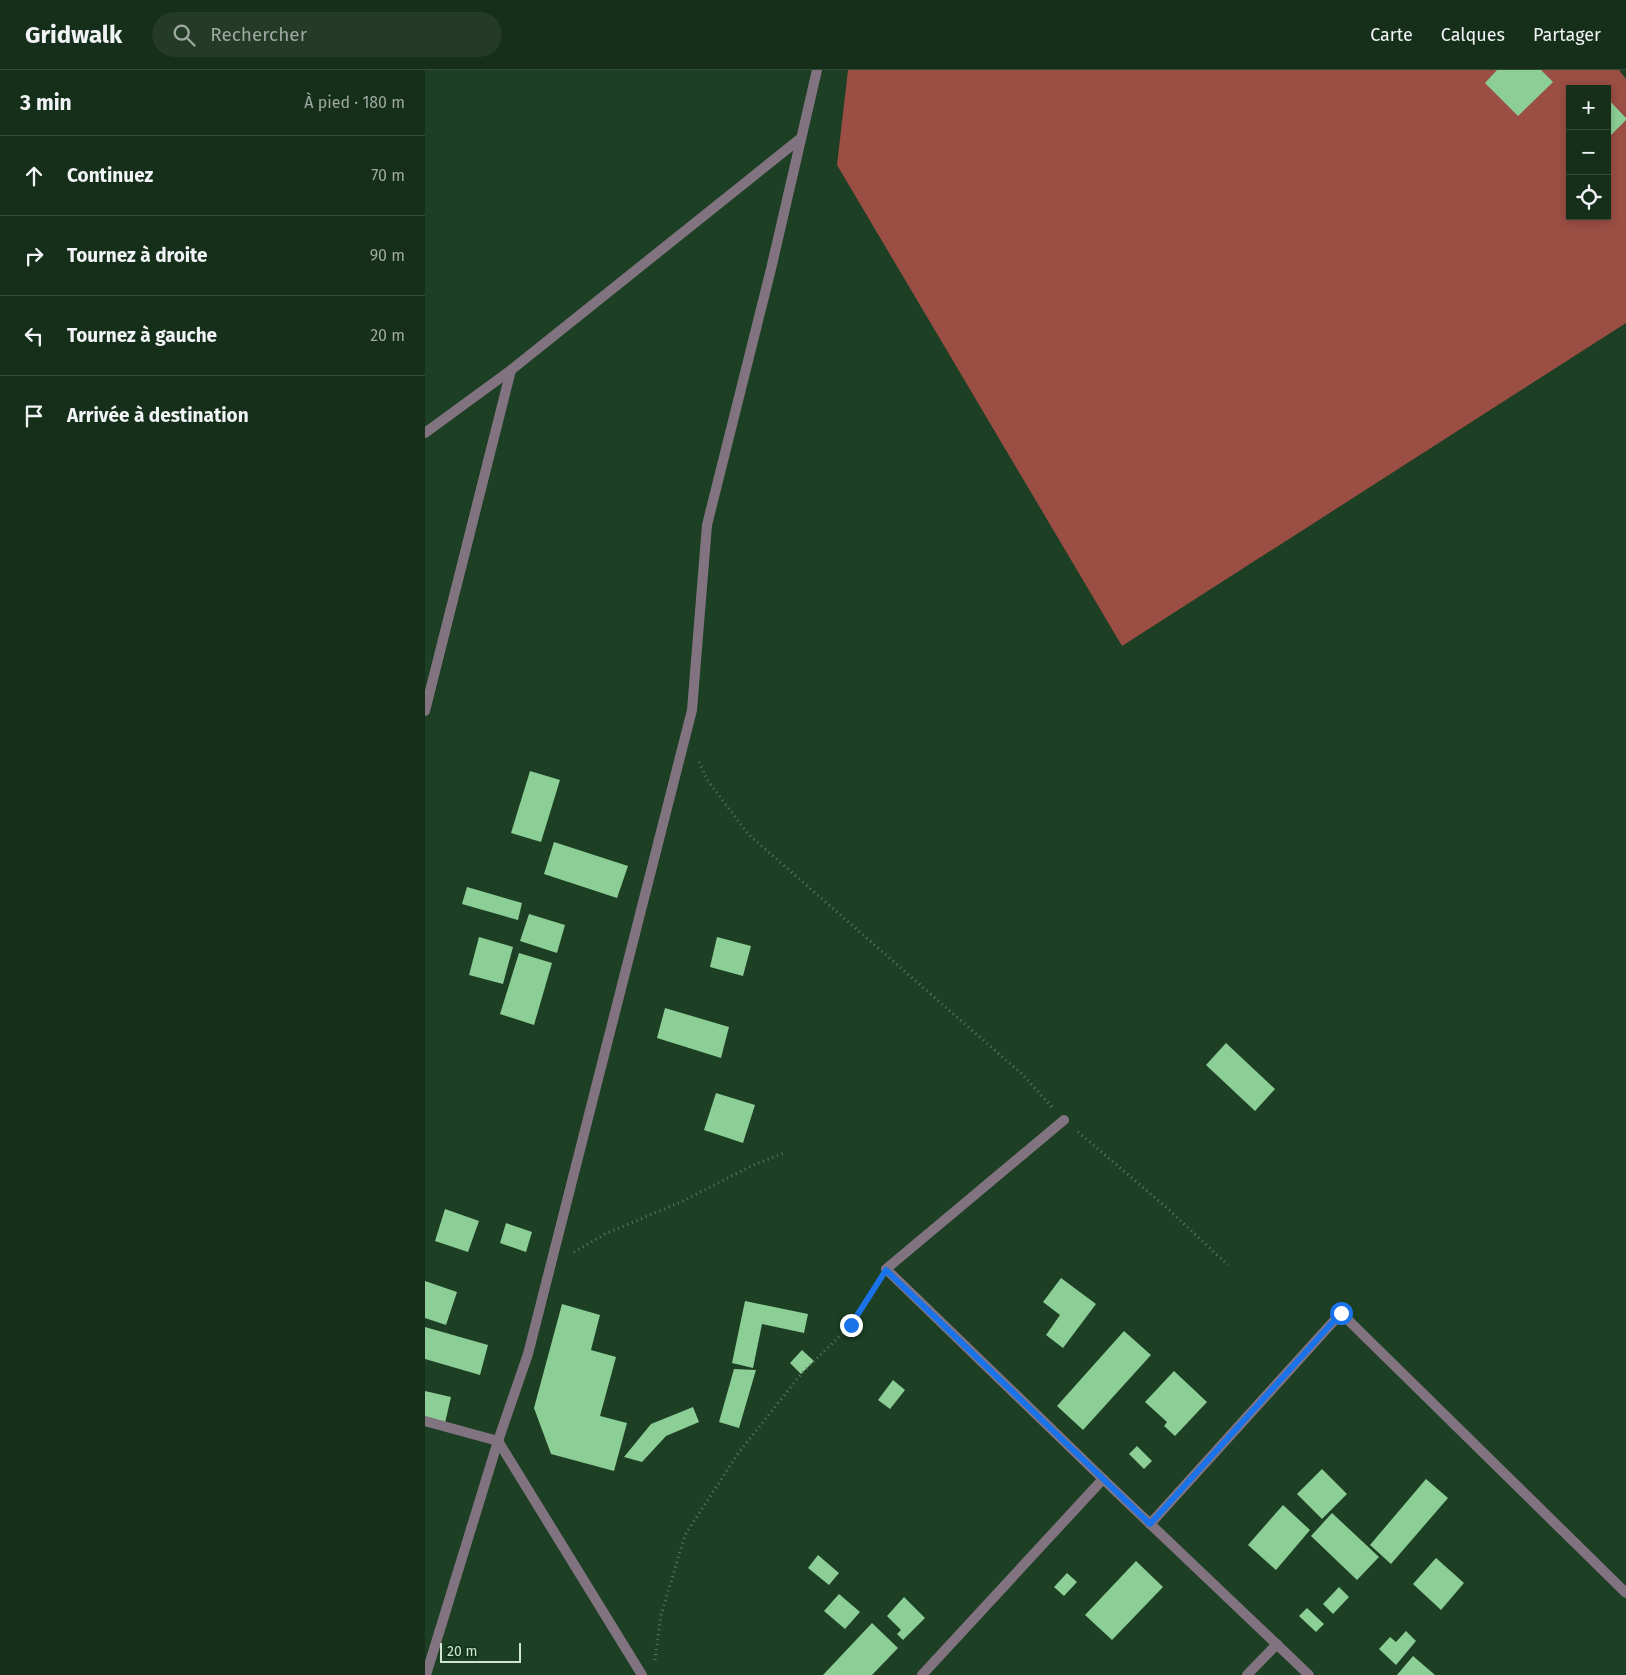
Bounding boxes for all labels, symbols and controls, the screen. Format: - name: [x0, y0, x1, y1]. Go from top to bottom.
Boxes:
- search box: [152, 12, 502, 57]
- text: Gridwalk: [25, 21, 122, 49]
- icon: search: [170, 21, 198, 49]
- text: Rechercher: [210, 23, 307, 46]
- text: Carte: [1370, 24, 1413, 46]
- text: Calques: [1441, 24, 1505, 46]
- text: Partager: [1533, 24, 1601, 46]
- map controls: [1566, 85, 1611, 220]
- button: +: [1566, 85, 1611, 130]
- text: 3 min: [20, 90, 72, 116]
- text: À pied · 180 m: [304, 93, 405, 112]
- button: −: [1566, 130, 1611, 175]
- icon: ahead: [20, 162, 48, 190]
- text: Continuez: [67, 164, 153, 187]
- text: 70 m: [371, 166, 405, 185]
- button: locate: [1566, 175, 1611, 220]
- icon: right: [20, 242, 48, 270]
- text: Tournez à droite: [67, 244, 208, 267]
- text: 90 m: [370, 246, 405, 265]
- icon: left: [20, 322, 48, 350]
- text: Tournez à gauche: [67, 324, 217, 347]
- text: 20 m: [370, 326, 405, 345]
- icon: arrive: [20, 402, 48, 430]
- text: Arrivée à destination: [67, 404, 249, 427]
- route start: [1330, 1302, 1353, 1325]
- route end: [840, 1314, 863, 1337]
- scale bar: [440, 1640, 521, 1663]
- text: 20 m: [447, 1643, 477, 1660]

